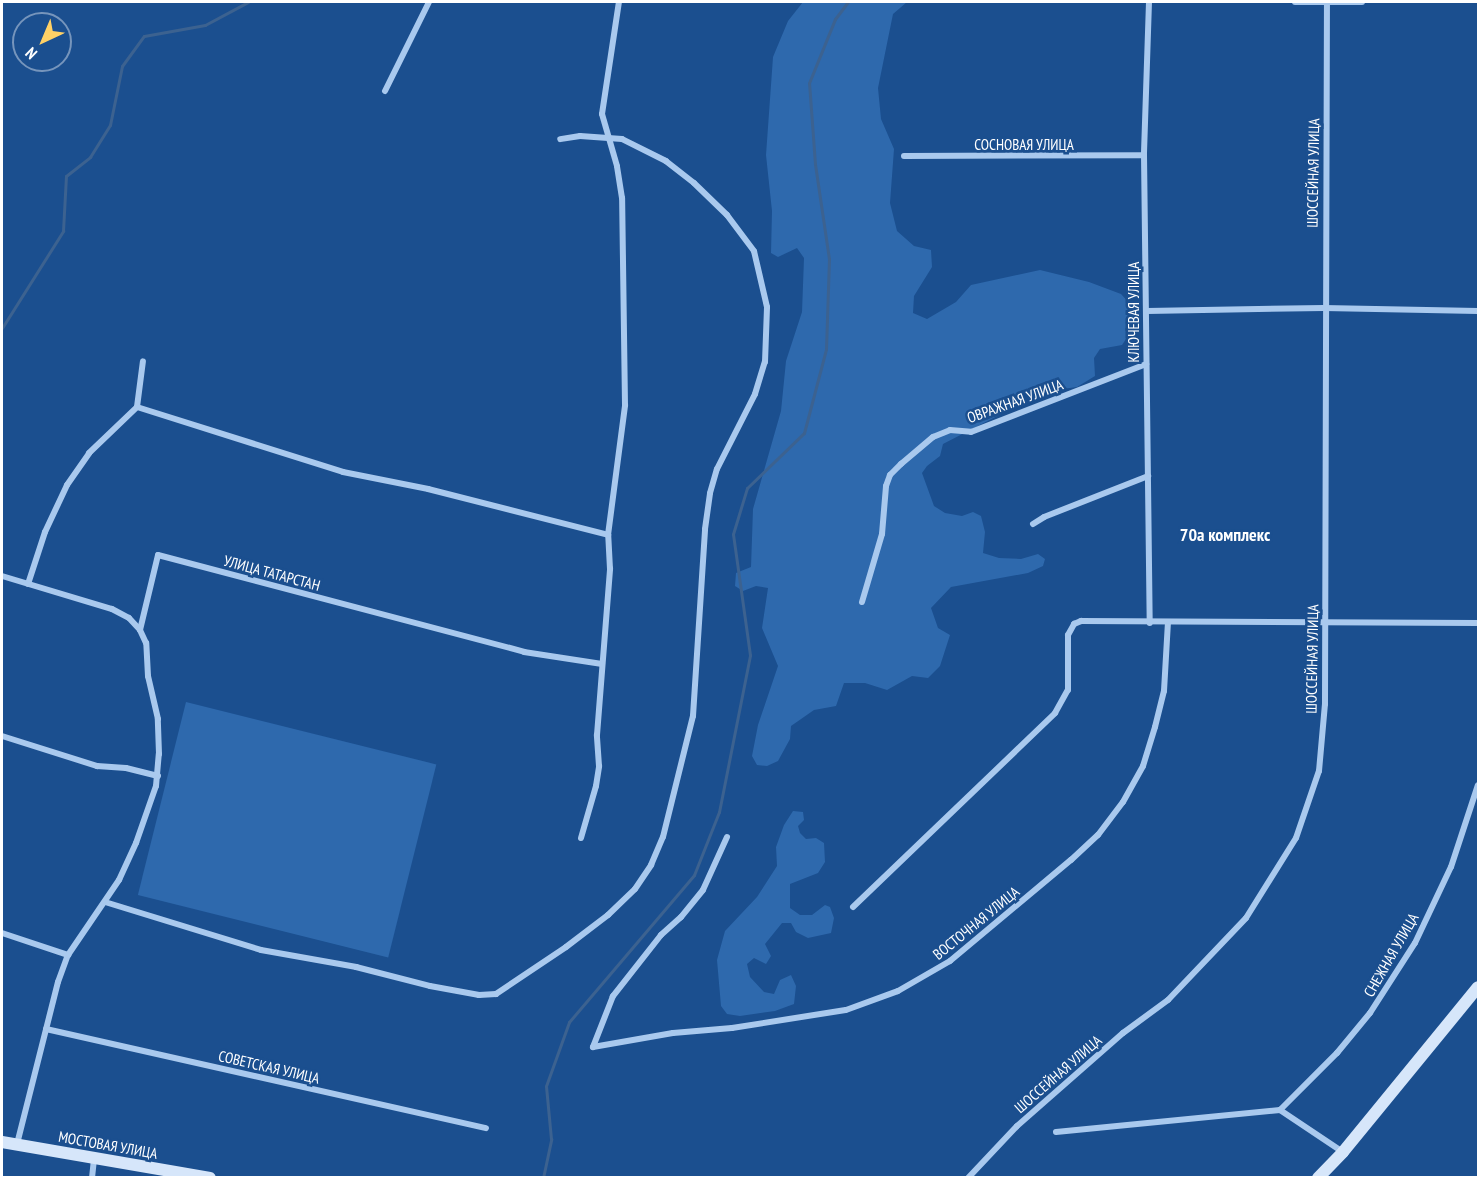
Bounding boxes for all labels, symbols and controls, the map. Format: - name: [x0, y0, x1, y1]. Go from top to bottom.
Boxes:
- north arrow: [12, 12, 72, 72]
- text: N: [21, 43, 41, 64]
- street label: ШОССЕЙНАЯ УЛИЦА: [1303, 118, 1323, 228]
- street label: СОСНОВАЯ УЛИЦА: [974, 136, 1074, 154]
- street label: КЛЮЧЕВАЯ УЛИЦА: [1125, 261, 1143, 363]
- street label: ОВРАЖНАЯ УЛИЦА: [964, 375, 1066, 427]
- district label: 70а комплекс: [1180, 524, 1270, 546]
- street label: УЛИЦА ТАТАРСТАН: [221, 551, 323, 595]
- street label: ШОССЕЙНАЯ УЛИЦА: [1302, 604, 1322, 714]
- street label: ВОСТОЧНАЯ УЛИЦА: [929, 883, 1023, 963]
- street label: СНЕЖНАЯ УЛИЦА: [1360, 910, 1422, 1000]
- street label: ШОССЕЙНАЯ УЛИЦА: [1011, 1031, 1105, 1117]
- street label: СОВЕТСКАЯ УЛИЦА: [217, 1047, 321, 1087]
- street label: МОСТОВАЯ УЛИЦА: [57, 1127, 159, 1163]

